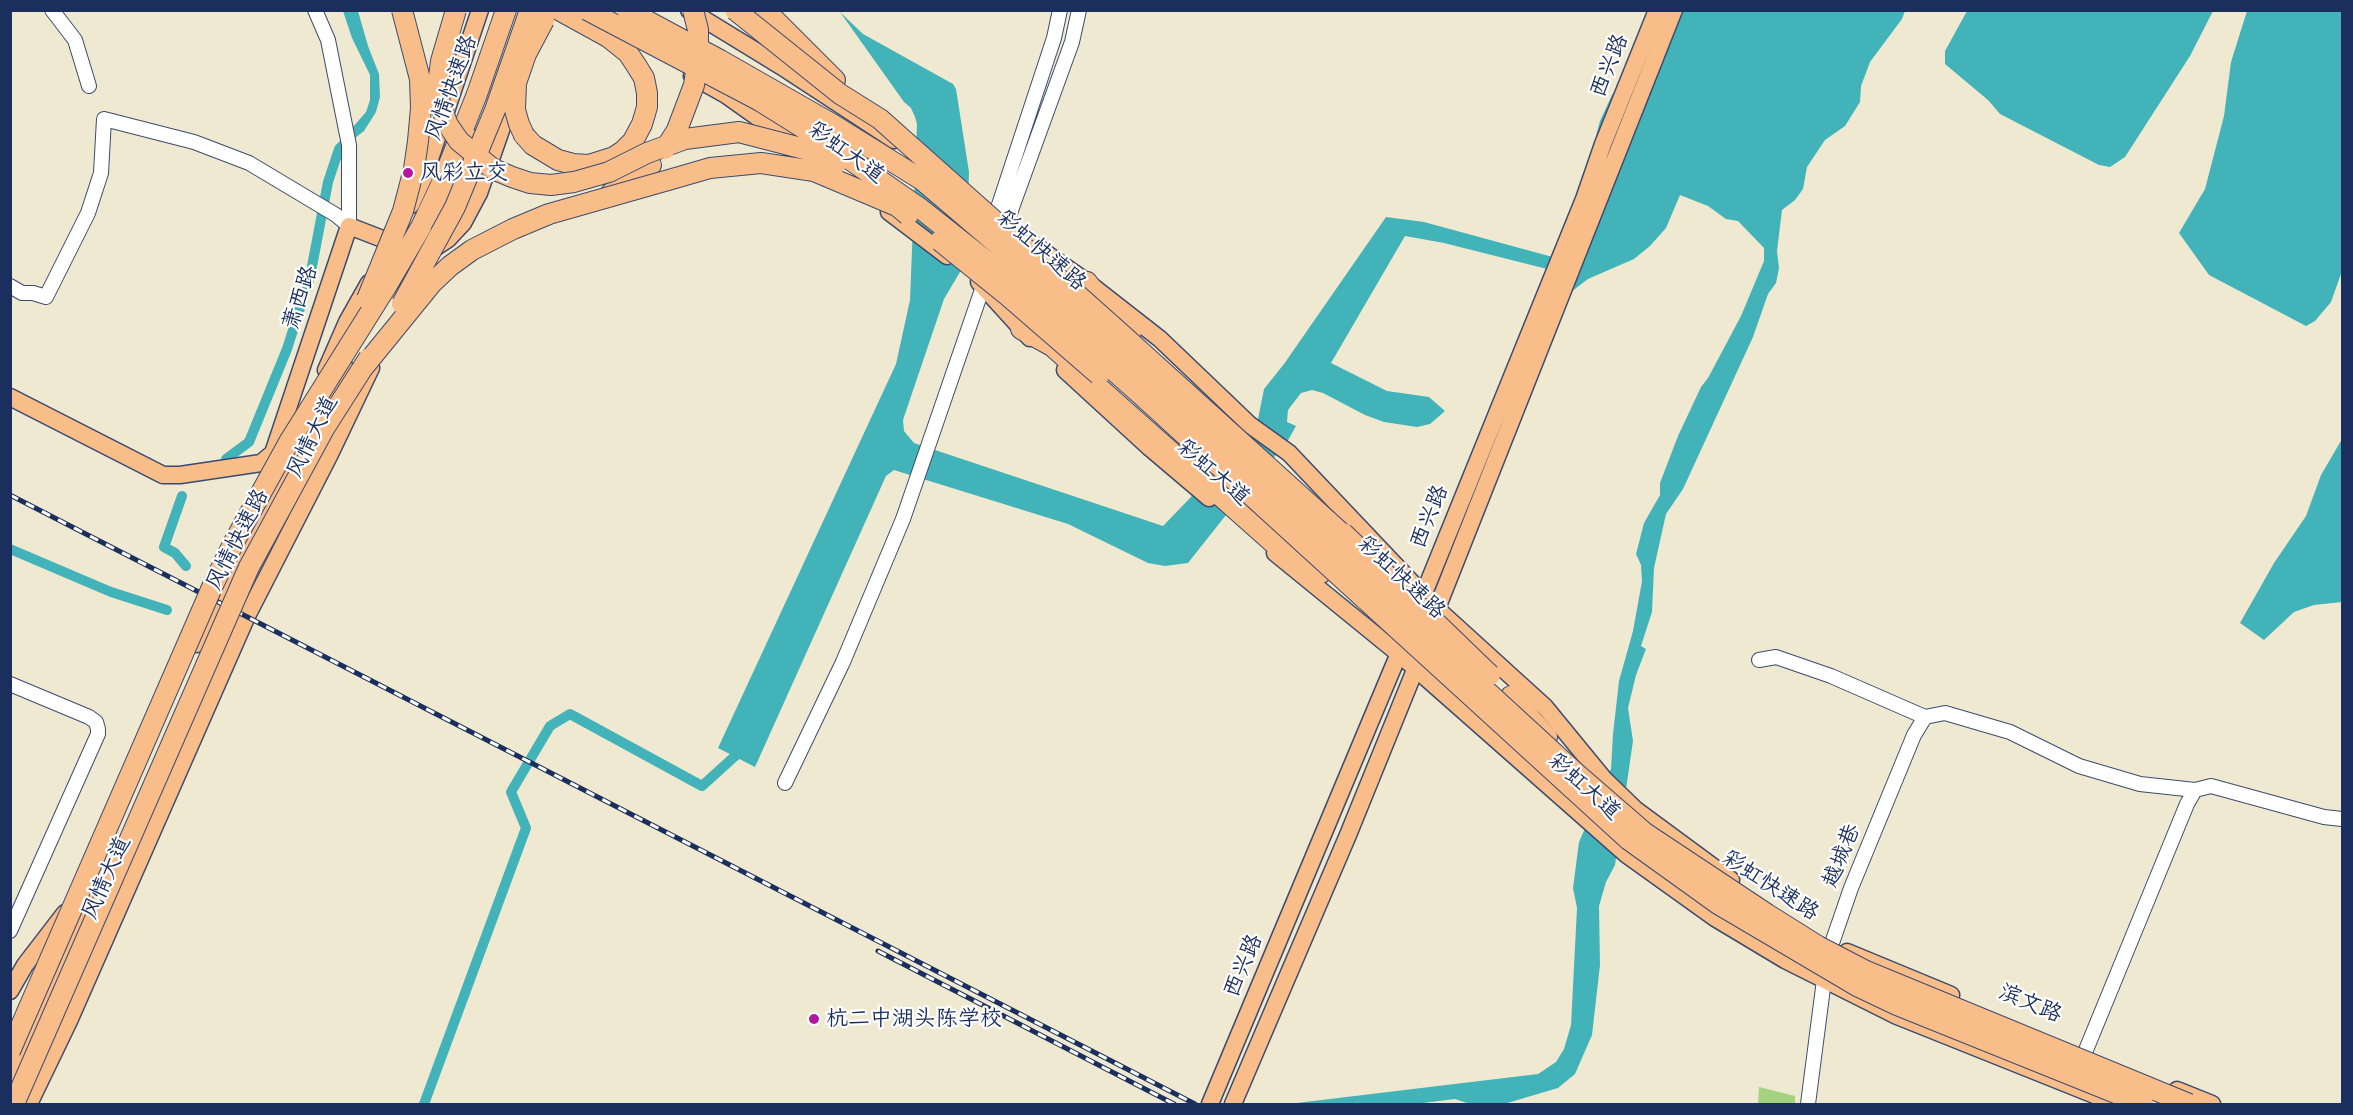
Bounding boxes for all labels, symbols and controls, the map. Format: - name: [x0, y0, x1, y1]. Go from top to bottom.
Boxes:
- street label: 西兴路: [1585, 30, 1635, 102]
- street label: 风情快速路: [421, 32, 483, 144]
- street label: 彩虹大道: [803, 116, 889, 190]
- place label: 风彩立交: [420, 160, 508, 186]
- marker: 风彩立交: [401, 166, 415, 180]
- street label: 彩虹快速路: [991, 205, 1091, 297]
- street label: 萧西路: [278, 263, 324, 333]
- street label: 风情大道: [282, 392, 344, 482]
- street label: 彩虹大道: [1171, 434, 1255, 512]
- street label: 西兴路: [1405, 481, 1455, 553]
- street label: 风情快速路: [201, 485, 275, 595]
- street label: 彩虹快速路: [1352, 531, 1450, 625]
- street label: 彩虹大道: [1542, 748, 1626, 826]
- street label: 越城巷: [1817, 820, 1867, 892]
- street label: 风情大道: [77, 832, 137, 924]
- street label: 彩虹快速路: [1717, 845, 1823, 927]
- street label: 西兴路: [1219, 930, 1269, 1002]
- street label: 滨文路: [1994, 979, 2066, 1029]
- place label: 杭二中湖头陈学校: [826, 1006, 1002, 1032]
- marker: 杭二中湖头陈学校: [807, 1012, 821, 1026]

